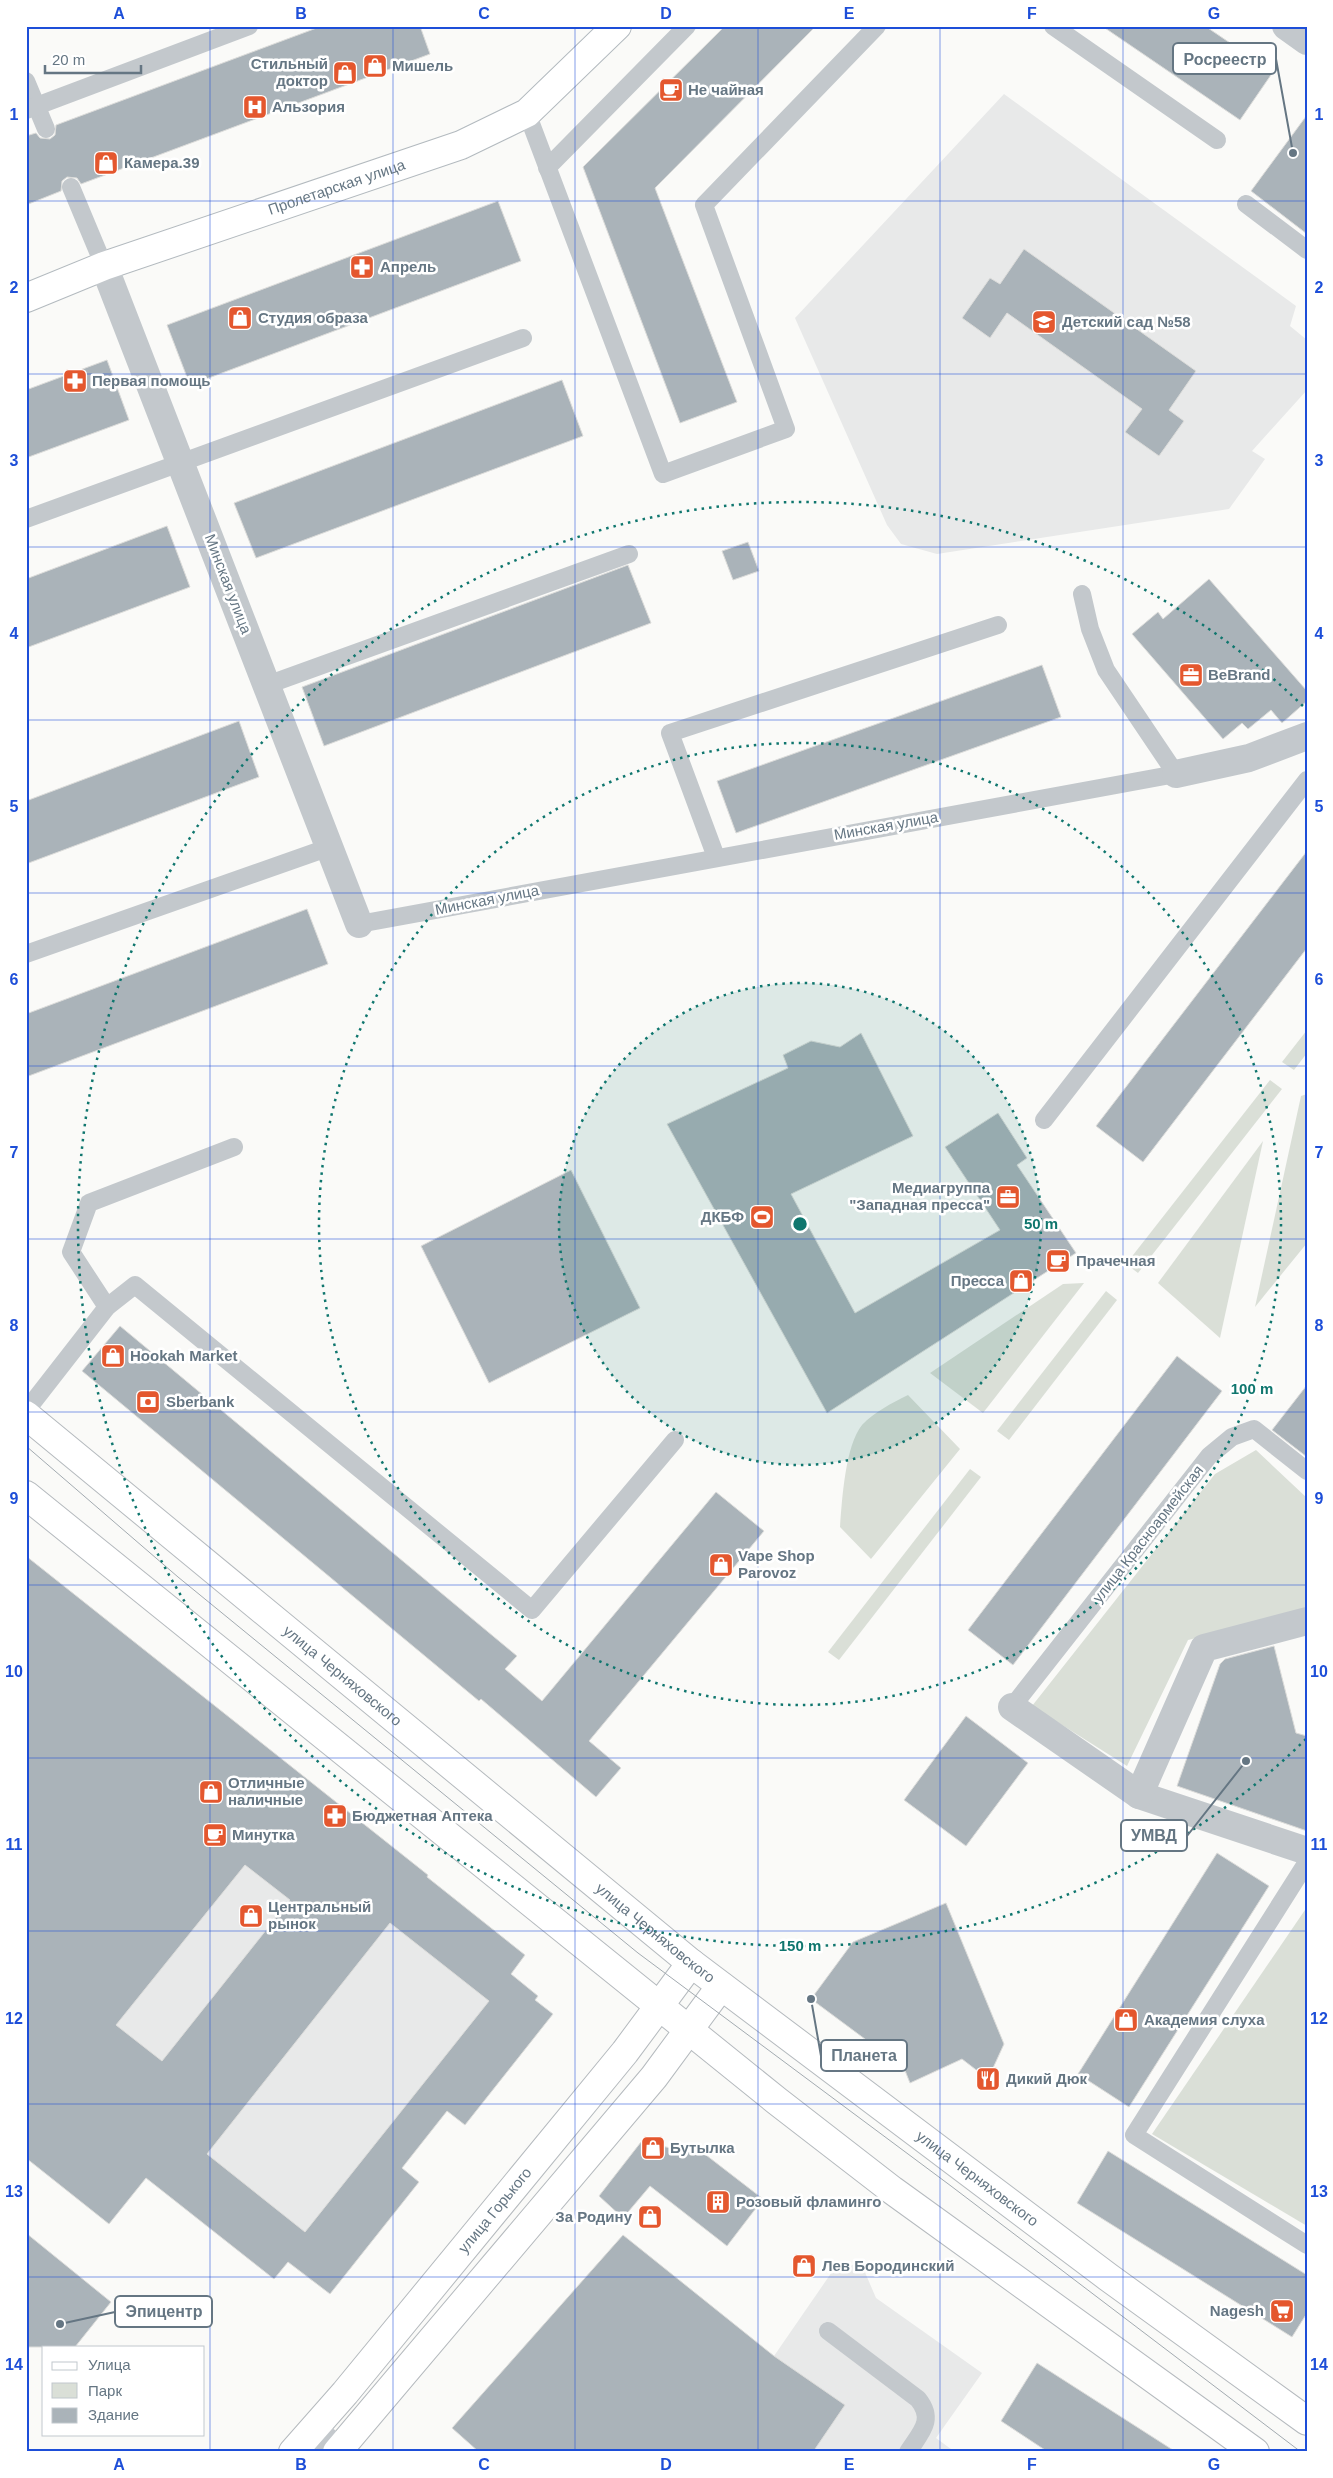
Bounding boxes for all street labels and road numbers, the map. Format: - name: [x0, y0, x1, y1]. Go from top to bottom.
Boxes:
- street label: Пролетарская улица: [266, 155, 408, 218]
- street label: Минская улица: [202, 532, 256, 637]
- street label: Минская улица: [833, 808, 940, 843]
- street label: Минская улица: [434, 881, 541, 918]
- street label: улица Красноармейская: [1089, 1462, 1206, 1606]
- street label: улица Черняховского: [280, 1622, 405, 1729]
- street label: улица Черняховского: [593, 1879, 718, 1986]
- street label: улица Черняховского: [913, 2127, 1042, 2229]
- street label: улица Горького: [455, 2164, 535, 2256]

